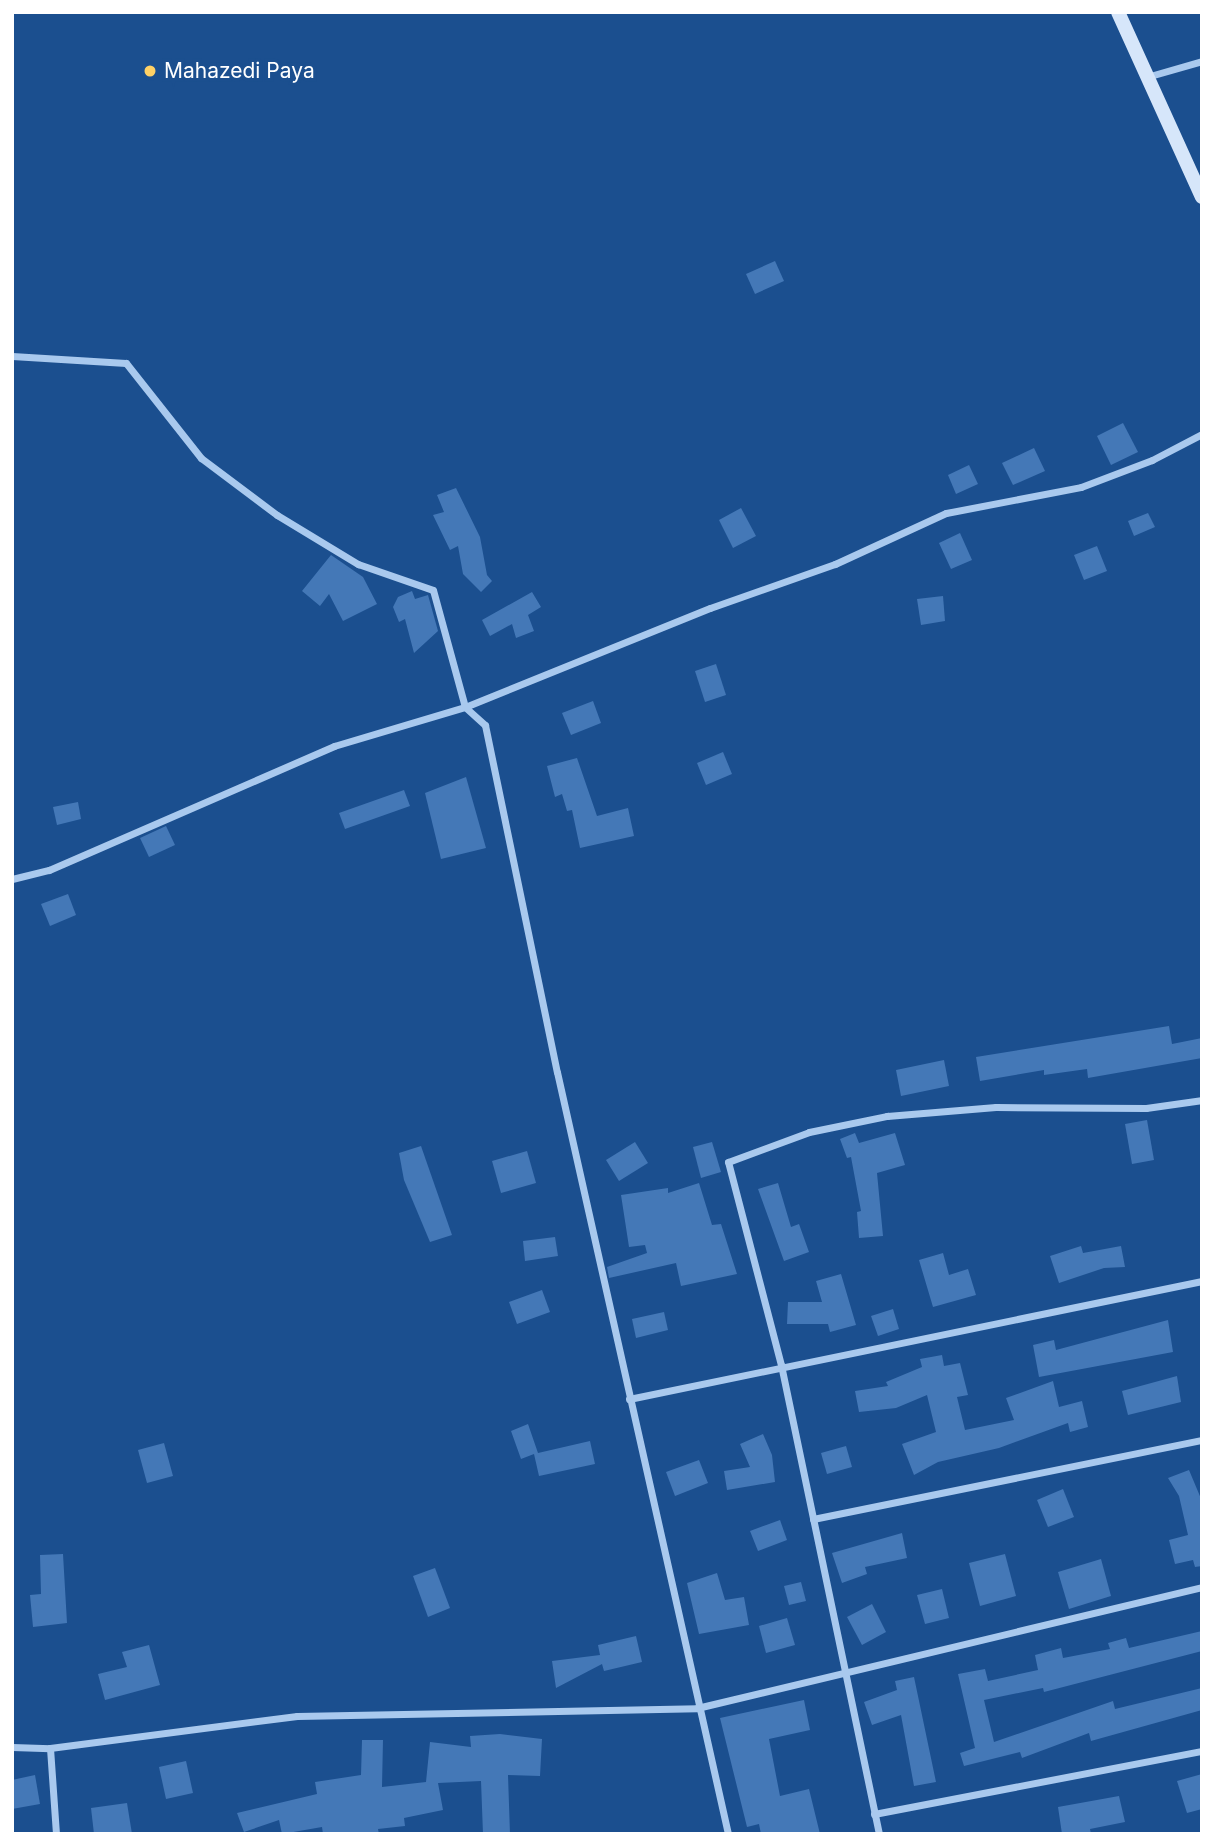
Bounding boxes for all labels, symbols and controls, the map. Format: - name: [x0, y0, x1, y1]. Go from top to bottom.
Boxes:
- place label: Mahazedi Paya: [164, 58, 315, 84]
- marker: Mahazedi Paya: [142, 63, 158, 79]

